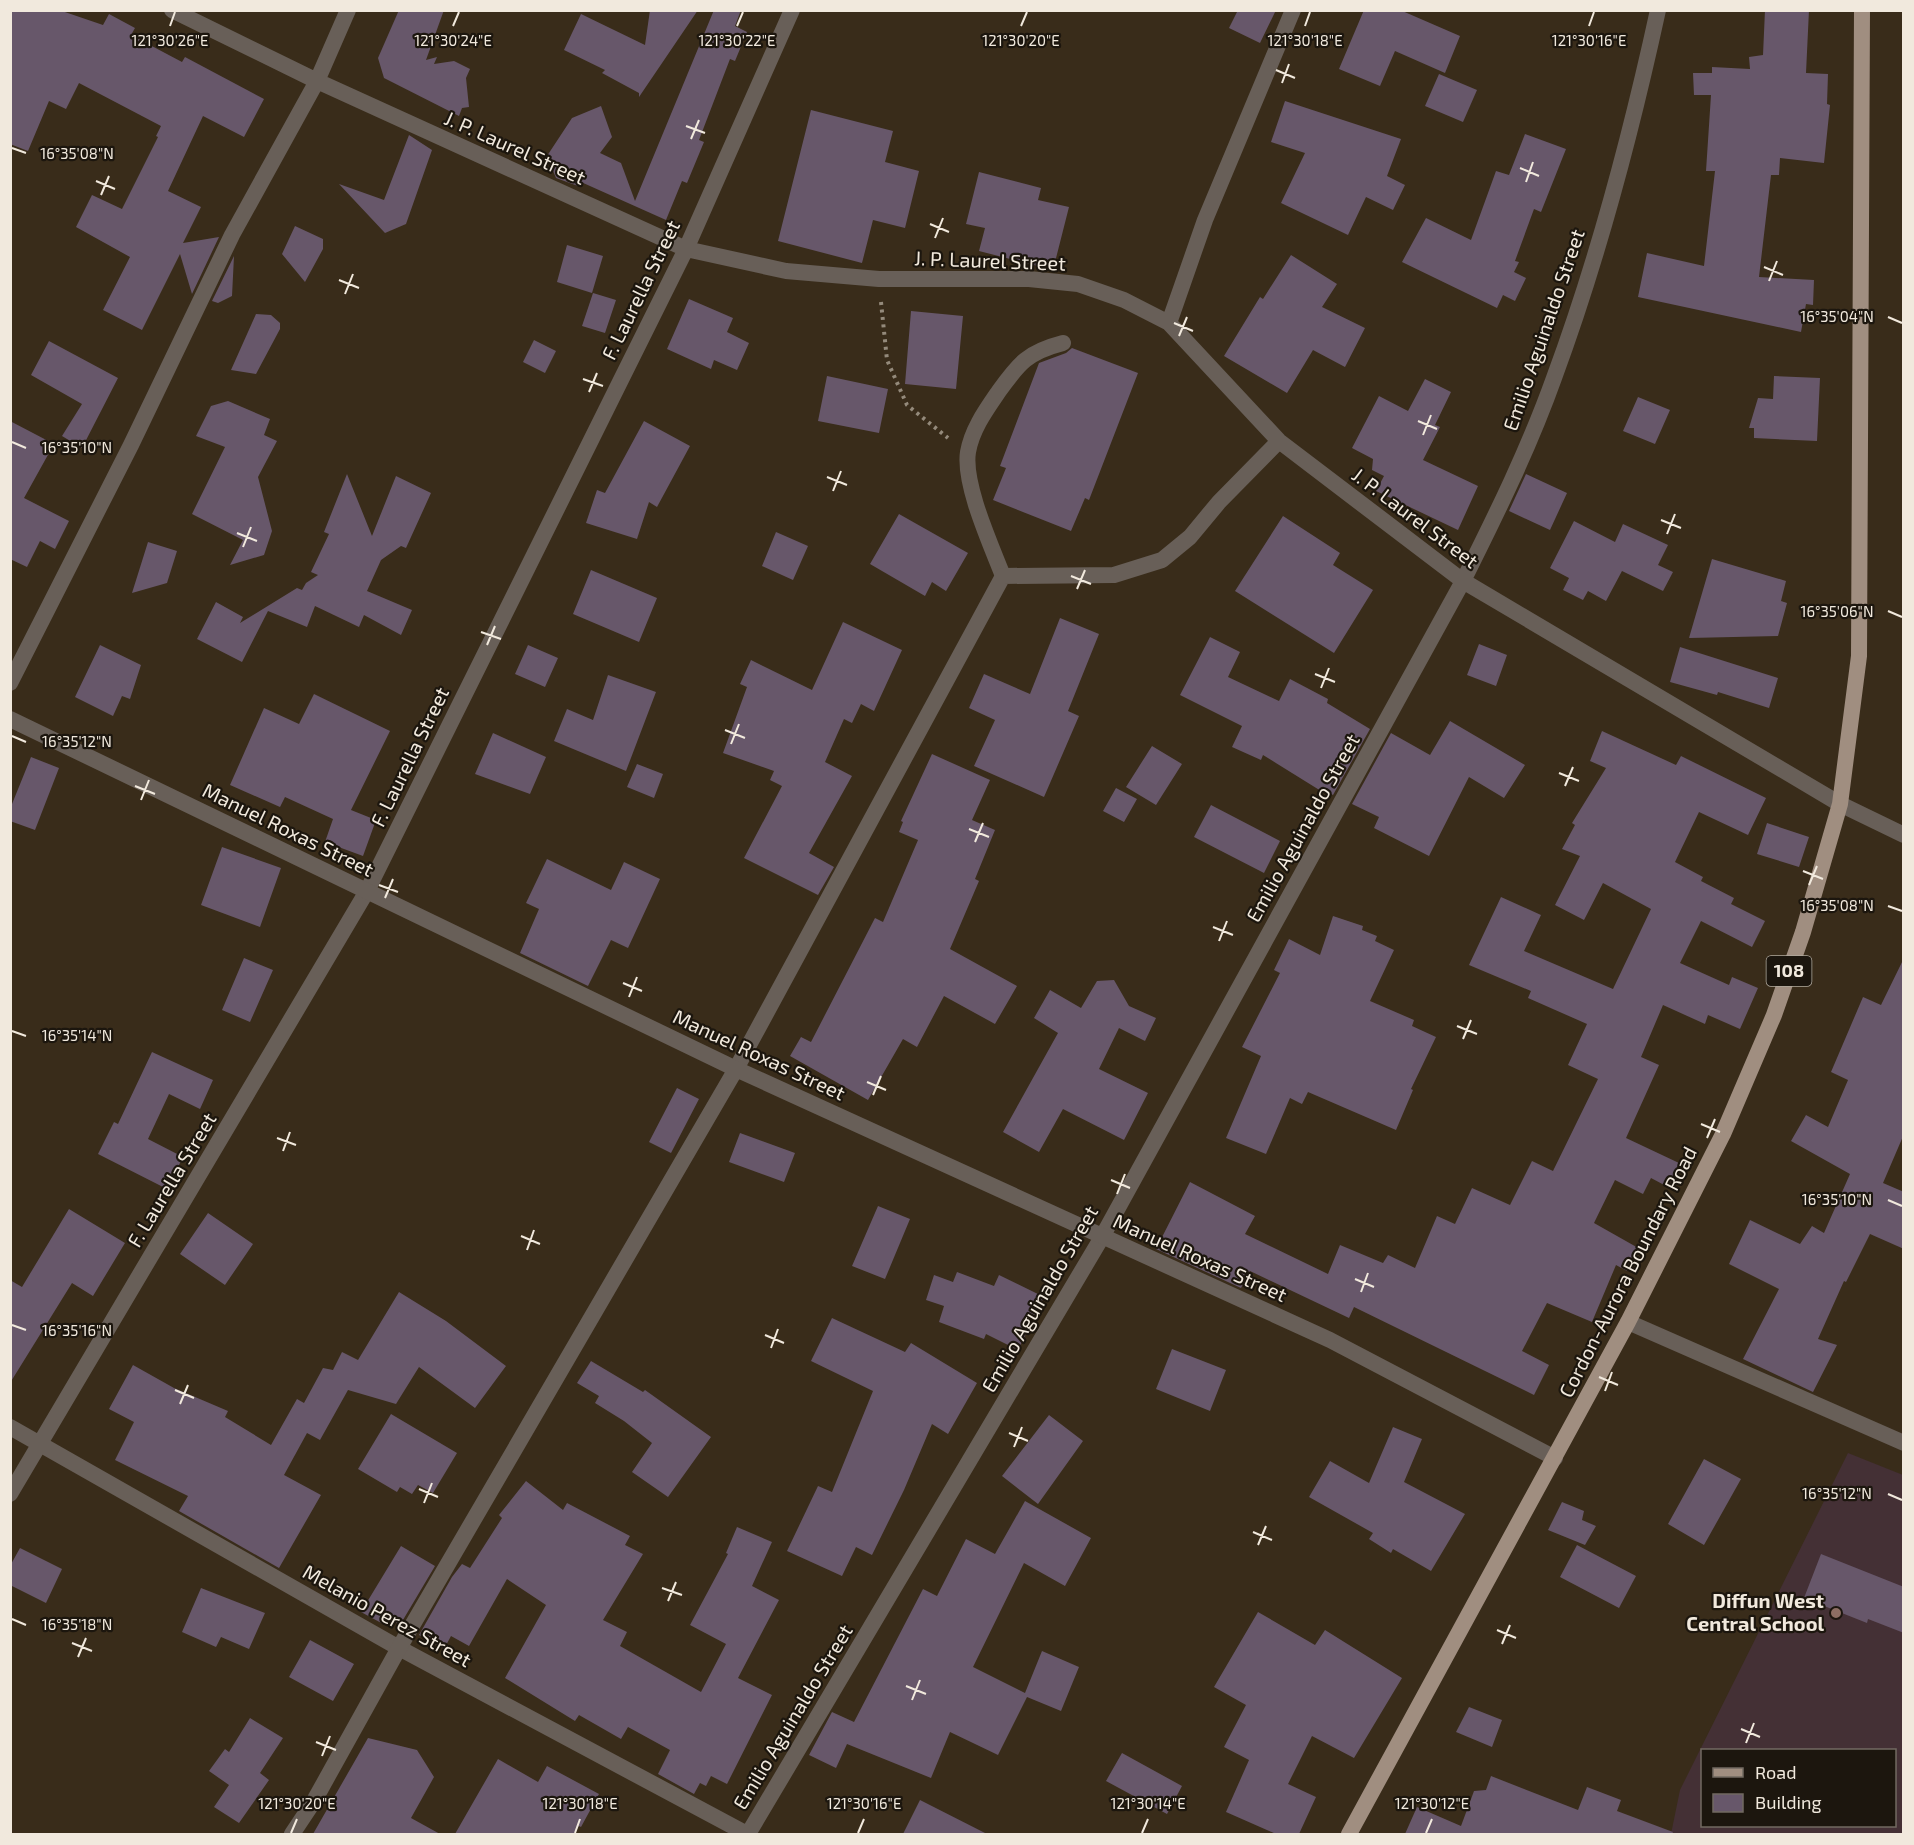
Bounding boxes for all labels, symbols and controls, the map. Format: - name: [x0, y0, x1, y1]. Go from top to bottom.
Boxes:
- text: 121°30'26"E: [131, 31, 209, 49]
- text: 121°30'24"E: [414, 31, 492, 49]
- text: 121°30'22"E: [699, 31, 775, 49]
- text: 121°30'20"E: [982, 31, 1060, 49]
- text: 121°30'18"E: [1267, 31, 1343, 49]
- text: 121°30'16"E: [1552, 31, 1626, 49]
- street label: J. P. Laurel Street: [441, 105, 590, 189]
- text: 16°35'08"N: [40, 144, 114, 162]
- street label: F. Laurella Street: [596, 216, 684, 363]
- street label: Emilio Aguinaldo Street: [1497, 226, 1589, 433]
- street label: J. P. Laurel Street: [914, 245, 1067, 275]
- text: 16°35'04"N: [1800, 307, 1874, 325]
- text: 16°35'10"N: [42, 438, 112, 456]
- street label: J. P. Laurel Street: [1348, 462, 1484, 573]
- text: 16°35'06"N: [1800, 602, 1874, 620]
- street label: F. Laurella Street: [365, 683, 453, 830]
- street label: Emilio Aguinaldo Street: [1240, 729, 1364, 926]
- text: 16°35'12"N: [42, 732, 112, 750]
- street label: Manuel Roxas Street: [199, 777, 378, 881]
- text: 16°35'08"N: [1800, 896, 1874, 914]
- road number: 108: [1766, 956, 1812, 986]
- street label: Manuel Roxas Street: [669, 1004, 850, 1105]
- text: 16°35'14"N: [42, 1026, 112, 1044]
- street label: F. Laurella Street: [122, 1108, 221, 1251]
- street label: Cordon-Aurora Boundary Road: [1553, 1142, 1701, 1401]
- text: 16°35'10"N: [1802, 1190, 1872, 1208]
- street label: Emilio Aguinaldo Street: [976, 1201, 1103, 1396]
- street label: Manuel Roxas Street: [1110, 1208, 1291, 1306]
- text: 16°35'16"N: [42, 1321, 112, 1339]
- text: 16°35'12"N: [1802, 1484, 1872, 1502]
- street label: Melanio Perez Street: [299, 1559, 476, 1672]
- place label: Diffun West Central School: [1686, 1588, 1824, 1635]
- marker: Diffun West Central School: [1829, 1606, 1843, 1620]
- text: 16°35'18"N: [42, 1615, 112, 1633]
- street label: Emilio Aguinaldo Street: [727, 1619, 857, 1813]
- legend: [1701, 1749, 1896, 1827]
- text: Road: [1755, 1761, 1796, 1783]
- text: Building: [1755, 1791, 1822, 1813]
- text: 121°30'20"E: [258, 1794, 336, 1812]
- text: 121°30'18"E: [542, 1794, 618, 1812]
- text: 121°30'16"E: [827, 1794, 901, 1812]
- text: 121°30'14"E: [1110, 1794, 1186, 1812]
- text: 121°30'12"E: [1395, 1794, 1469, 1812]

